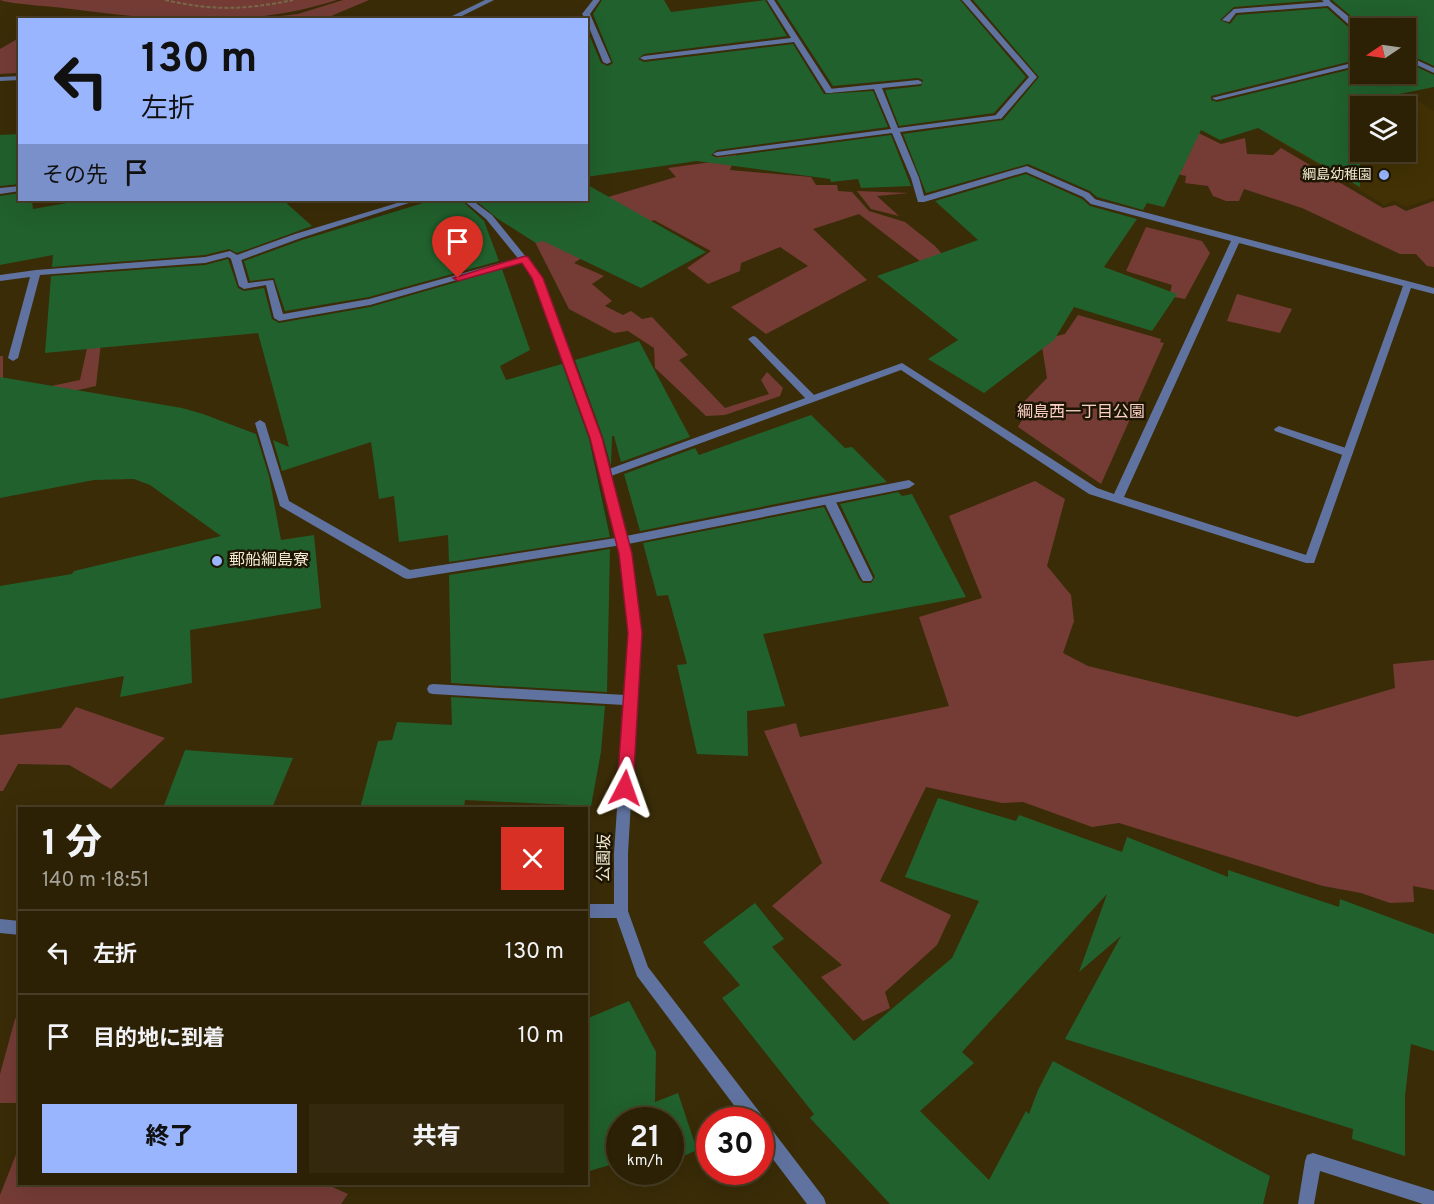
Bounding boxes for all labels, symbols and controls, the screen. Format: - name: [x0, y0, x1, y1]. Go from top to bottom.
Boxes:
- north arrow: [1350, 18, 1416, 84]
- map controls: [1350, 18, 1416, 162]
- text: 130 m: [141, 34, 257, 87]
- icon: left: [42, 42, 120, 120]
- text: 左折: [141, 93, 195, 127]
- button: layers: [1350, 96, 1416, 162]
- icon: arrive: [120, 156, 153, 189]
- text: その先: [42, 163, 108, 190]
- place label: 綱島幼稚園: [1302, 167, 1372, 184]
- marker: 綱島幼稚園: [1377, 168, 1391, 182]
- pin: [432, 216, 483, 278]
- icon: arrive: [441, 225, 474, 258]
- park label: 綱島西一丁目公園: [1017, 403, 1145, 423]
- place label: 郵船綱島寮: [229, 551, 309, 571]
- marker: 郵船綱島寮: [210, 554, 224, 568]
- position arrow: [593, 756, 657, 820]
- text: 1 分: [42, 822, 102, 868]
- button: close: [501, 827, 564, 890]
- street label: 公園坂: [595, 834, 615, 882]
- text: 140 m · 18:51: [42, 868, 149, 894]
- icon: left: [42, 936, 75, 969]
- text: 130 m: [505, 939, 564, 966]
- text: 左折: [93, 942, 137, 969]
- icon: arrive: [42, 1020, 75, 1053]
- text: 10 m: [518, 1023, 564, 1050]
- text: 目的地に到着: [93, 1026, 225, 1053]
- button: 終了: [42, 1104, 297, 1173]
- button: 共有: [309, 1104, 564, 1173]
- speed limit sign: 30: [696, 1107, 774, 1185]
- text: 21: [630, 1120, 660, 1157]
- text: km/h: [627, 1152, 663, 1171]

